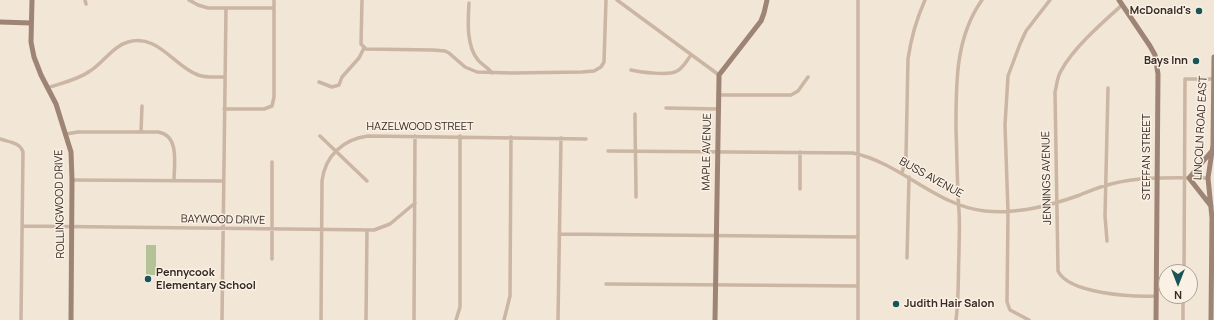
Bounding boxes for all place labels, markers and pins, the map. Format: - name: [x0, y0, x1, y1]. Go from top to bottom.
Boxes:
- place label: McDonald's: [1130, 4, 1191, 18]
- marker: McDonald's: [1194, 6, 1204, 16]
- place label: Bays Inn: [1144, 54, 1188, 68]
- marker: Bays Inn: [1191, 56, 1201, 66]
- place label: Pennycook Elementary School: [156, 266, 256, 292]
- marker: Pennycook Elementary School: [143, 274, 153, 284]
- place label: Judith Hair Salon: [904, 297, 994, 311]
- marker: Judith Hair Salon: [891, 299, 901, 309]

